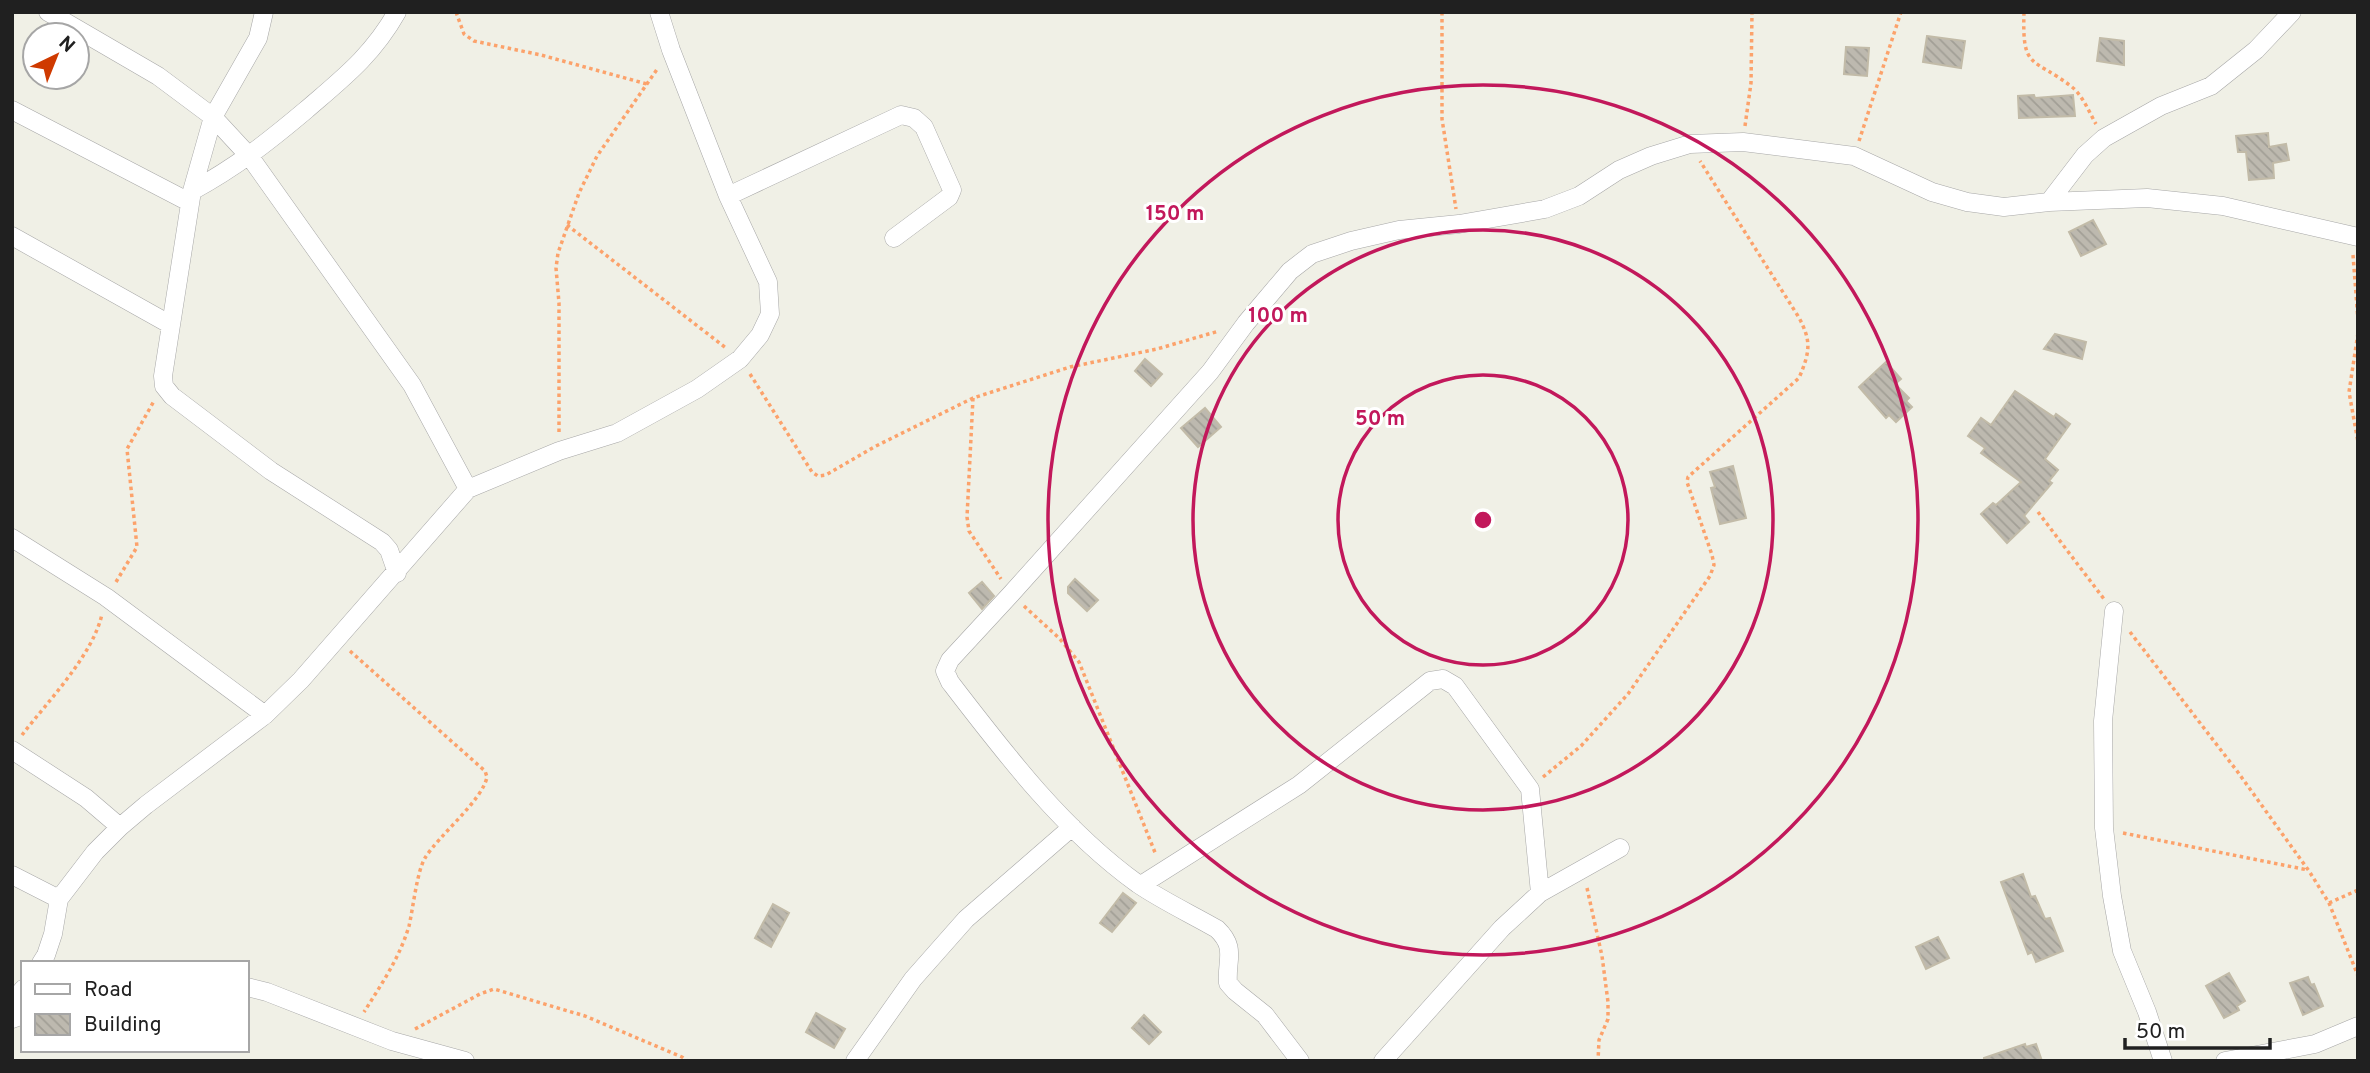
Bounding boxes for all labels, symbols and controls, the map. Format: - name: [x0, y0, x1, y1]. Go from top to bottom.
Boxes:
- north arrow: [21, 21, 91, 91]
- text: N: [53, 32, 79, 58]
- text: 150 m: [1146, 201, 1204, 228]
- text: 100 m: [1248, 303, 1308, 330]
- text: 50 m: [1355, 406, 1405, 433]
- centre of rings: [1471, 508, 1495, 532]
- legend: [21, 961, 248, 1052]
- text: Road: [84, 977, 133, 1004]
- scale bar: [2125, 1006, 2270, 1050]
- text: Building: [84, 1012, 162, 1039]
- text: 50 m: [2136, 1019, 2185, 1046]

